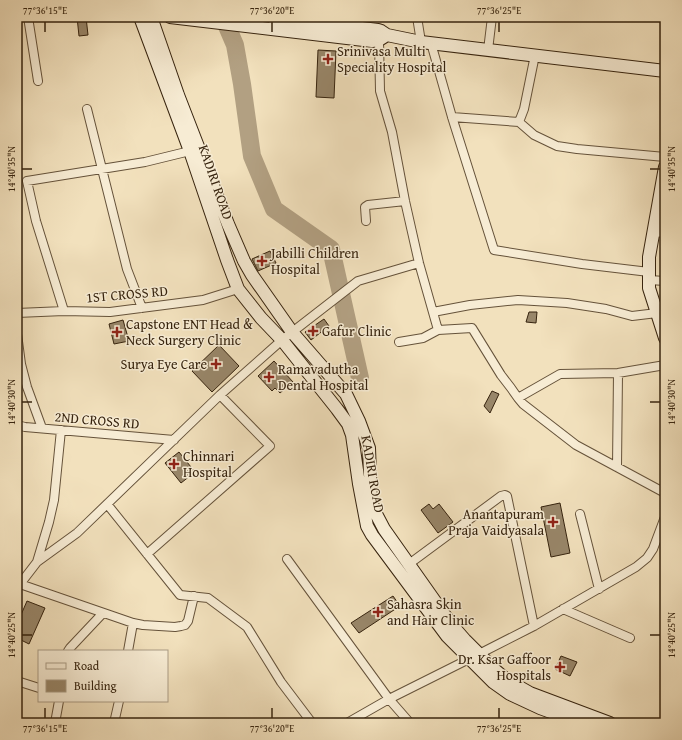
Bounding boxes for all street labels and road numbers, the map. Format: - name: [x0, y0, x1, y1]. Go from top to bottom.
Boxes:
- street label: KADIRI ROAD: [194, 142, 238, 222]
- street label: 1ST CROSS RD: [85, 280, 169, 308]
- street label: 2ND CROSS RD: [54, 406, 140, 434]
- street label: KADIRI ROAD: [356, 434, 390, 514]

